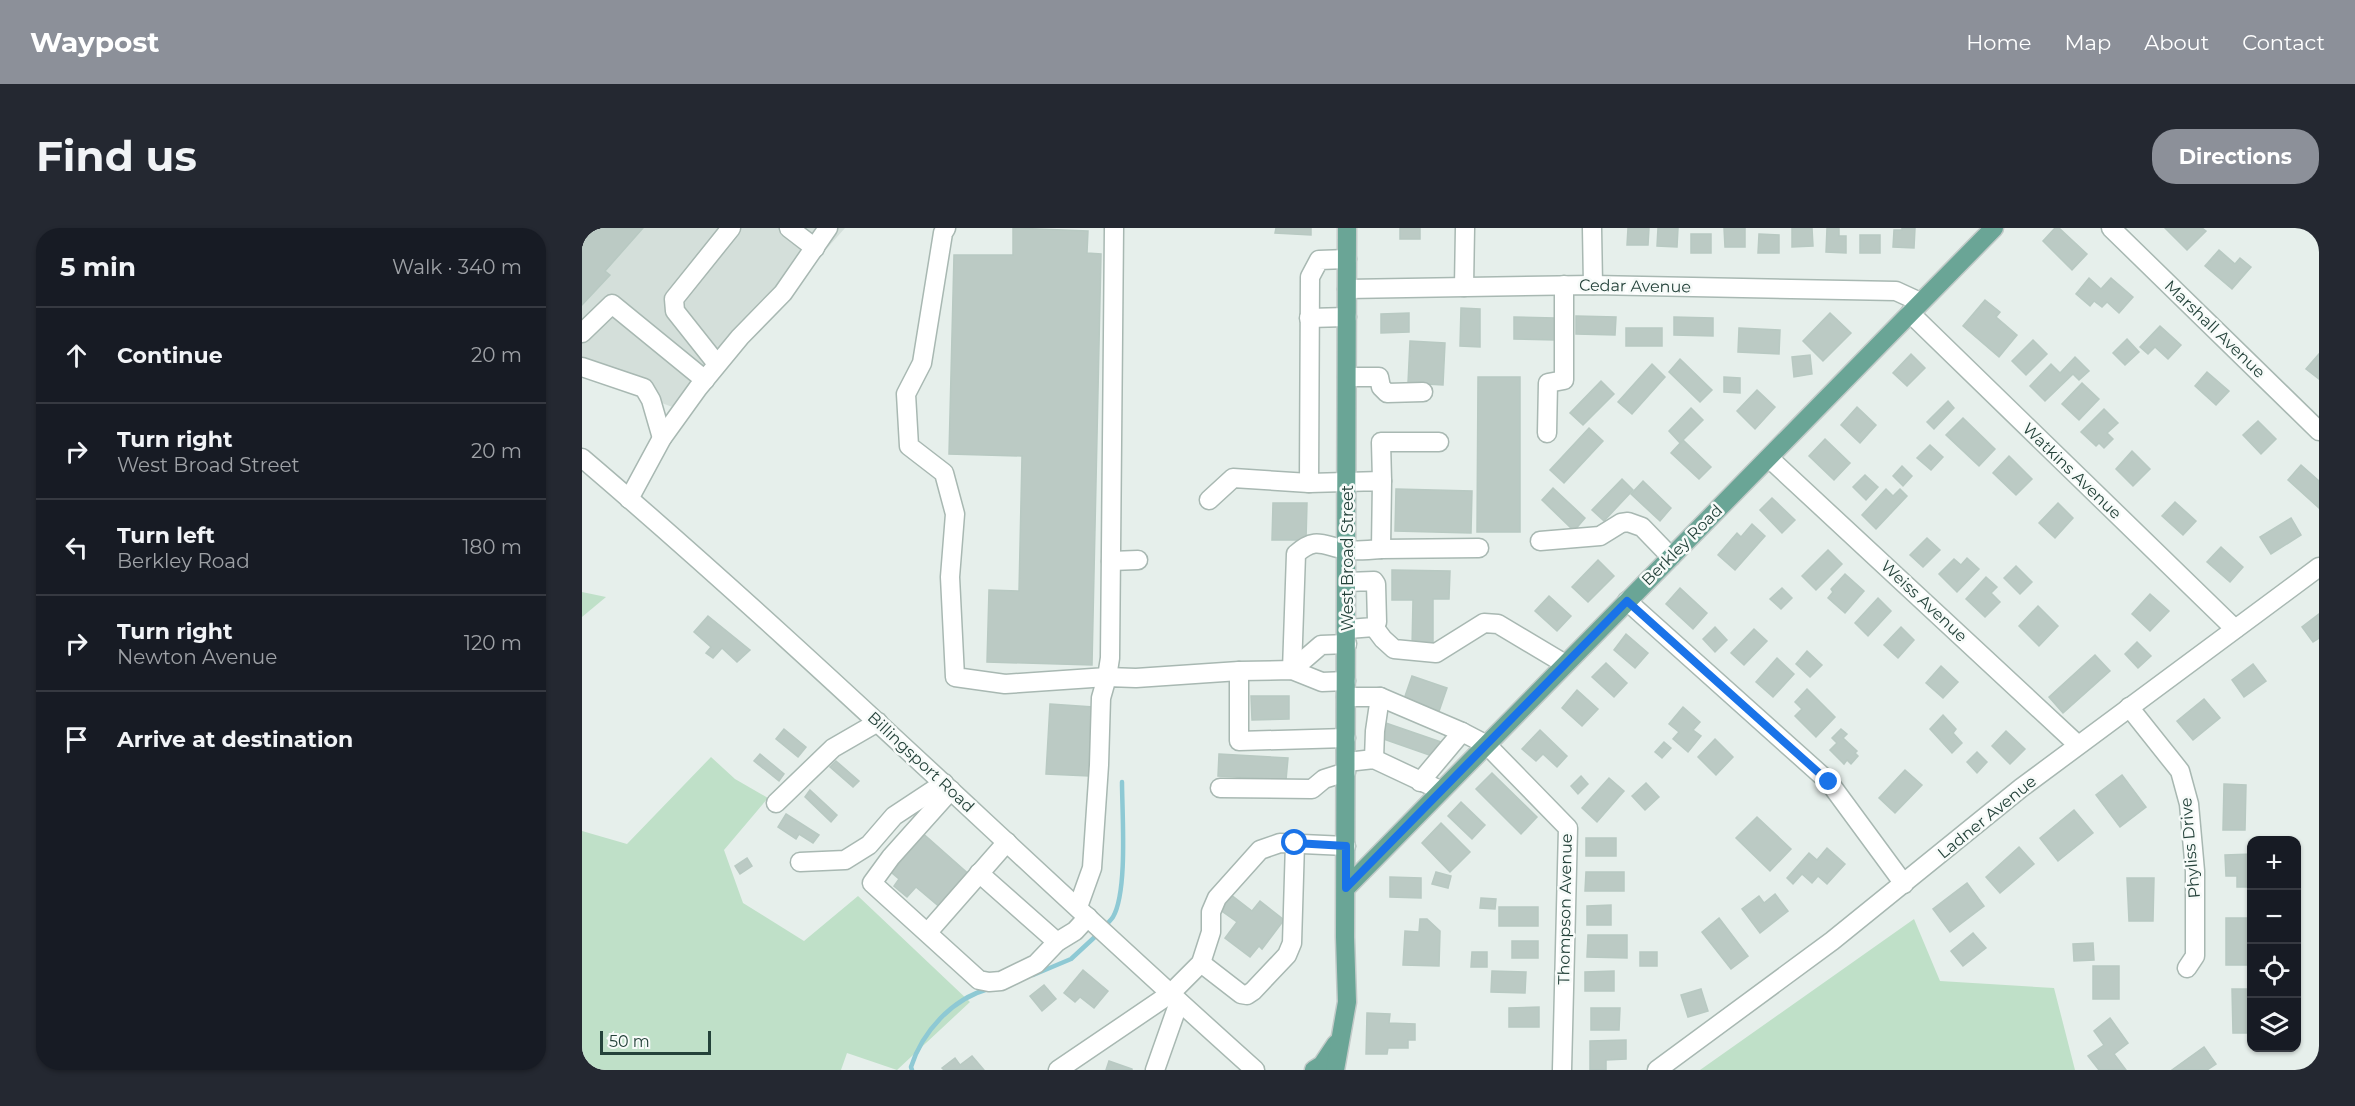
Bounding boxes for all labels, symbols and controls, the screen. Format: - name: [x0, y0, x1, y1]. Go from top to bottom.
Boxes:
- text: Waypost: [30, 25, 160, 59]
- text: Home: [1966, 30, 2031, 55]
- text: Map: [2064, 30, 2111, 55]
- text: About: [2144, 30, 2209, 55]
- text: Contact: [2242, 30, 2325, 55]
- button: Directions: [2152, 129, 2319, 184]
- text: Find us: [36, 130, 197, 182]
- text: 5 min: [60, 251, 136, 283]
- text: Walk · 340 m: [392, 255, 522, 279]
- street label: Cedar Avenue: [1579, 276, 1691, 296]
- street label: Marshall Avenue: [2161, 276, 2269, 382]
- icon: ahead: [60, 339, 93, 372]
- text: Continue: [117, 342, 223, 369]
- text: 20 m: [471, 343, 522, 367]
- street label: Watkins Avenue: [2019, 419, 2125, 523]
- text: Turn right: [117, 426, 232, 453]
- icon: right: [60, 435, 93, 468]
- text: 20 m: [471, 439, 522, 463]
- text: West Broad Street: [117, 453, 300, 477]
- street label: West Broad Street: [1338, 484, 1357, 631]
- street label: Berkley Road: [1638, 501, 1726, 589]
- text: Turn left: [117, 522, 215, 549]
- icon: left: [60, 531, 93, 564]
- text: 180 m: [462, 535, 522, 559]
- text: Berkley Road: [117, 549, 250, 573]
- street label: Weiss Avenue: [1877, 556, 1971, 646]
- text: Turn right: [117, 618, 232, 645]
- icon: right: [60, 627, 93, 660]
- text: 120 m: [464, 631, 522, 655]
- text: Newton Avenue: [117, 645, 277, 669]
- street label: Billingsport Road: [864, 708, 978, 816]
- icon: arrive: [60, 723, 93, 756]
- text: Arrive at destination: [117, 726, 353, 753]
- route end: [1815, 768, 1841, 794]
- street label: Ladner Avenue: [1934, 771, 2040, 863]
- street label: Phyliss Drive: [2176, 797, 2204, 899]
- route start: [1281, 829, 1307, 855]
- street label: Thompson Avenue: [1554, 833, 1576, 985]
- map controls: [2247, 836, 2301, 1052]
- button: +: [2247, 836, 2301, 890]
- button: −: [2247, 890, 2301, 944]
- button: locate: [2247, 944, 2301, 998]
- button: layers: [2247, 998, 2301, 1052]
- scale bar: [600, 1028, 711, 1056]
- text: 50 m: [609, 1032, 650, 1051]

